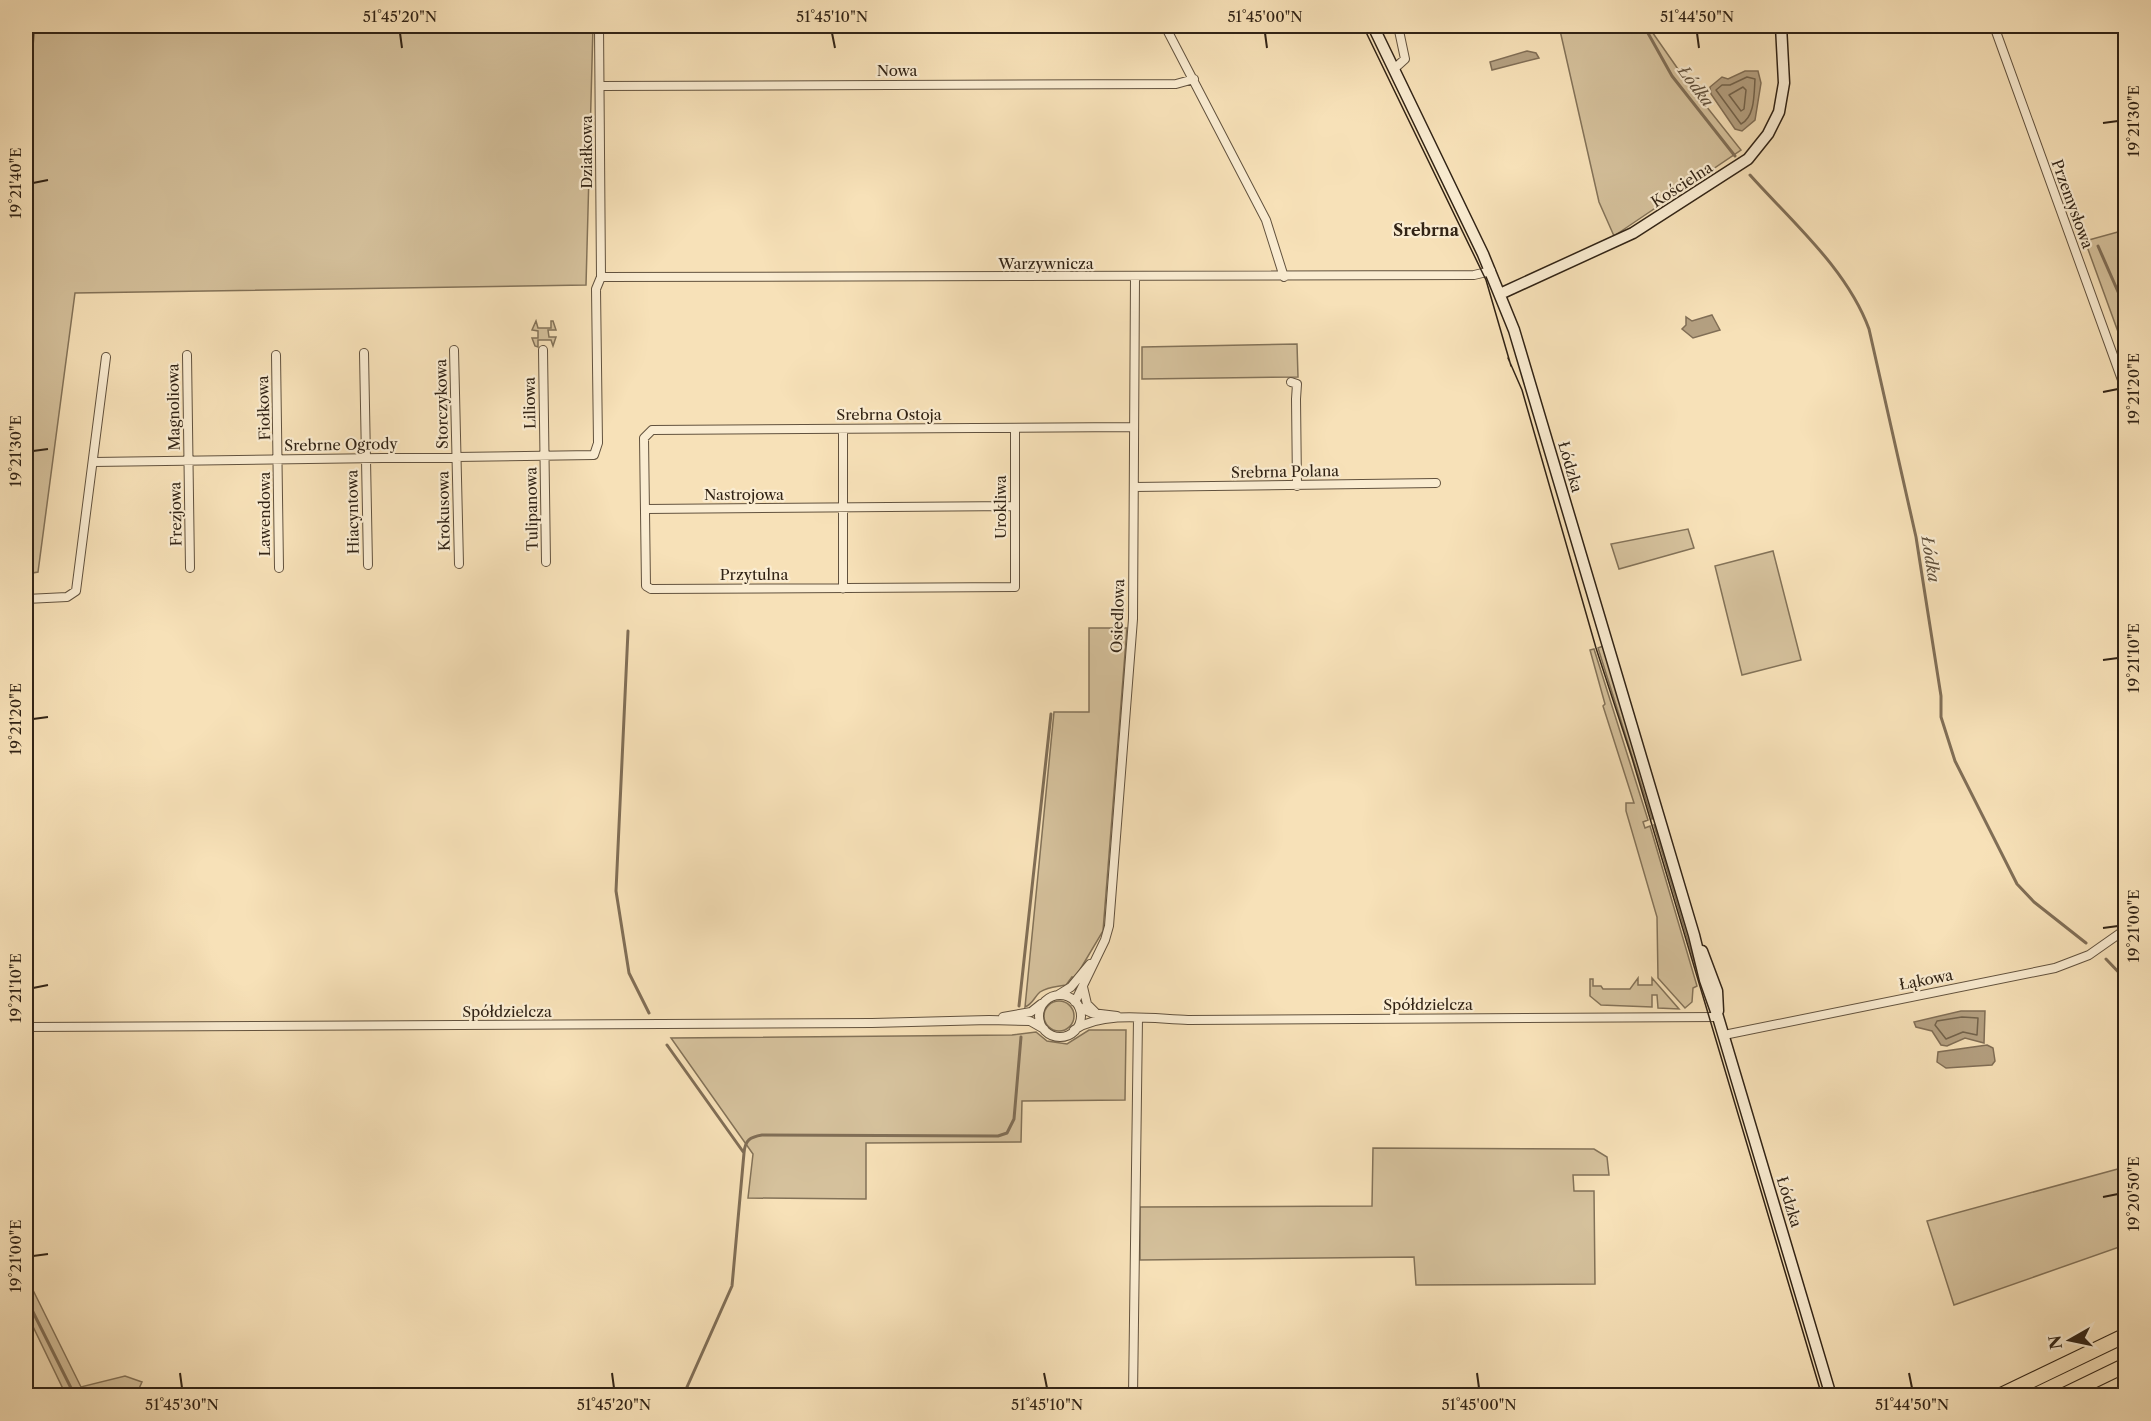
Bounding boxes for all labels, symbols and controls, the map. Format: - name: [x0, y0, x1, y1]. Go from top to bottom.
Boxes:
- text: 51°45'20"N: [363, 7, 437, 26]
- text: 51°45'10"N: [796, 7, 868, 26]
- text: 51°45'00"N: [1227, 7, 1303, 26]
- text: 51°44'50"N: [1660, 7, 1734, 26]
- street label: Nowa: [877, 61, 917, 80]
- water label: Łódka: [1673, 61, 1718, 111]
- text: 19°21'30"E: [2124, 85, 2143, 157]
- street label: Działkowa: [577, 115, 596, 189]
- text: 19°21'40"E: [6, 147, 25, 219]
- street label: Przemysłowa: [2048, 157, 2097, 251]
- street label: Kościelna: [1647, 158, 1716, 211]
- district label: Srebrna: [1393, 220, 1460, 240]
- street label: Warzywnicza: [997, 254, 1094, 273]
- text: 19°21'20"E: [2124, 353, 2143, 425]
- street label: Storczykowa: [431, 359, 452, 449]
- street label: Magnoliowa: [163, 363, 184, 451]
- street label: Fiołkowa: [253, 375, 274, 441]
- street label: Liliowa: [520, 377, 539, 429]
- street label: Srebrna Ostoja: [836, 405, 942, 424]
- text: 19°21'30"E: [6, 415, 25, 487]
- street label: Srebrne Ogrody: [284, 434, 399, 455]
- street label: Łódzka: [1554, 439, 1587, 495]
- street label: Srebrna Polana: [1231, 461, 1339, 482]
- street label: Tulipanowa: [521, 467, 542, 551]
- street label: Hiacyntowa: [342, 469, 363, 555]
- street label: Lawendowa: [255, 471, 274, 556]
- street label: Krokusowa: [433, 471, 454, 551]
- street label: Urokliwa: [991, 475, 1010, 539]
- street label: Frezjowa: [165, 481, 186, 547]
- street label: Nastrojowa: [704, 485, 784, 504]
- water label: Łódka: [1917, 533, 1945, 584]
- street label: Przytulna: [720, 565, 788, 584]
- street label: Osiedlowa: [1107, 578, 1128, 653]
- text: 19°21'10"E: [2124, 623, 2143, 693]
- text: 19°21'20"E: [6, 683, 25, 755]
- text: 19°21'00"E: [2124, 890, 2143, 963]
- text: 19°21'10"E: [6, 953, 25, 1023]
- street label: Łąkowa: [1897, 965, 1955, 994]
- street label: Spółdzielcza: [1383, 995, 1473, 1014]
- street label: Spółdzielcza: [462, 1002, 552, 1021]
- text: 19°20'50"E: [2124, 1157, 2143, 1231]
- street label: Łódzka: [1773, 1174, 1806, 1230]
- text: 19°21'00"E: [6, 1220, 25, 1293]
- north arrow: [2040, 1310, 2100, 1370]
- text: N: [2044, 1334, 2066, 1351]
- text: 51°45'30"N: [145, 1395, 219, 1414]
- text: 51°45'20"N: [577, 1395, 651, 1414]
- text: 51°45'10"N: [1011, 1395, 1083, 1414]
- text: 51°45'00"N: [1441, 1395, 1517, 1414]
- text: 51°44'50"N: [1875, 1395, 1949, 1414]

